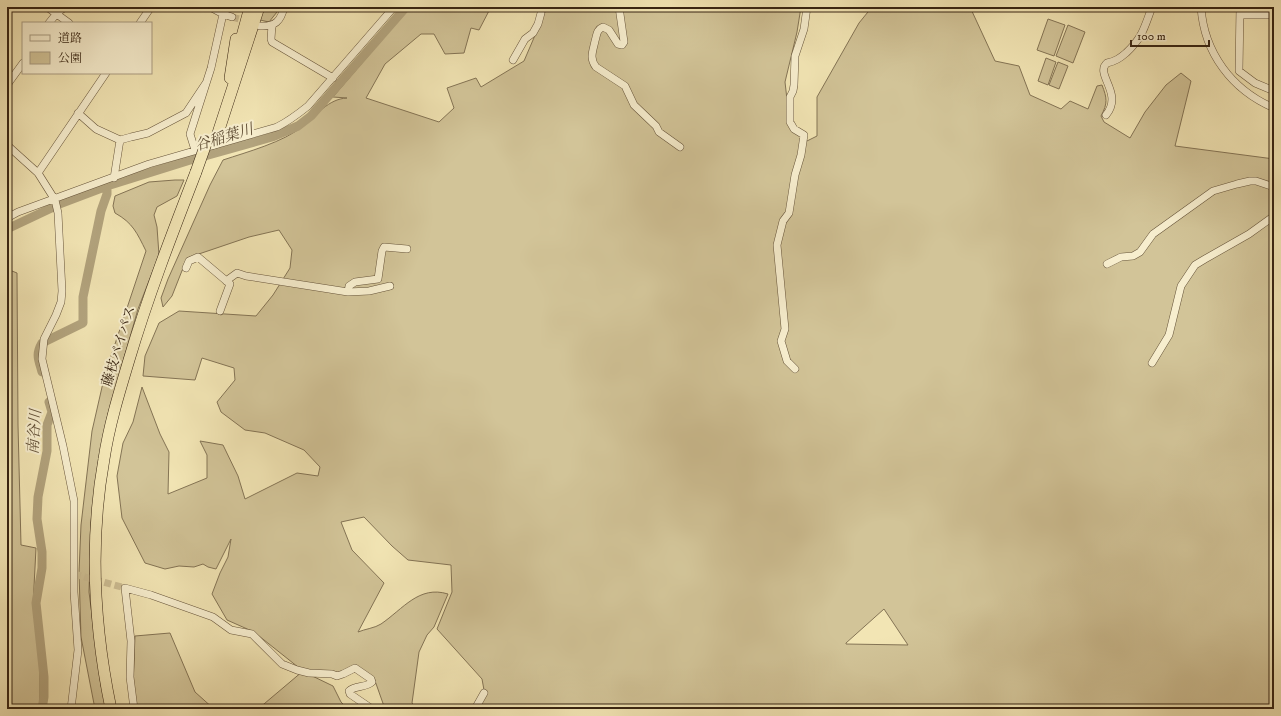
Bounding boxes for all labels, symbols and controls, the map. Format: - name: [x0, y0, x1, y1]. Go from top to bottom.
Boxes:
- legend: [22, 22, 152, 74]
- scale bar: [1131, 22, 1209, 48]
- text: 100 m: [1137, 29, 1166, 44]
- text: 道路: [58, 31, 82, 46]
- text: 公園: [58, 51, 82, 66]
- water label: 谷稲葉川: [193, 119, 258, 155]
- street label: 藤枝バイパス: [98, 304, 140, 389]
- water label: 南谷川: [23, 407, 46, 455]

